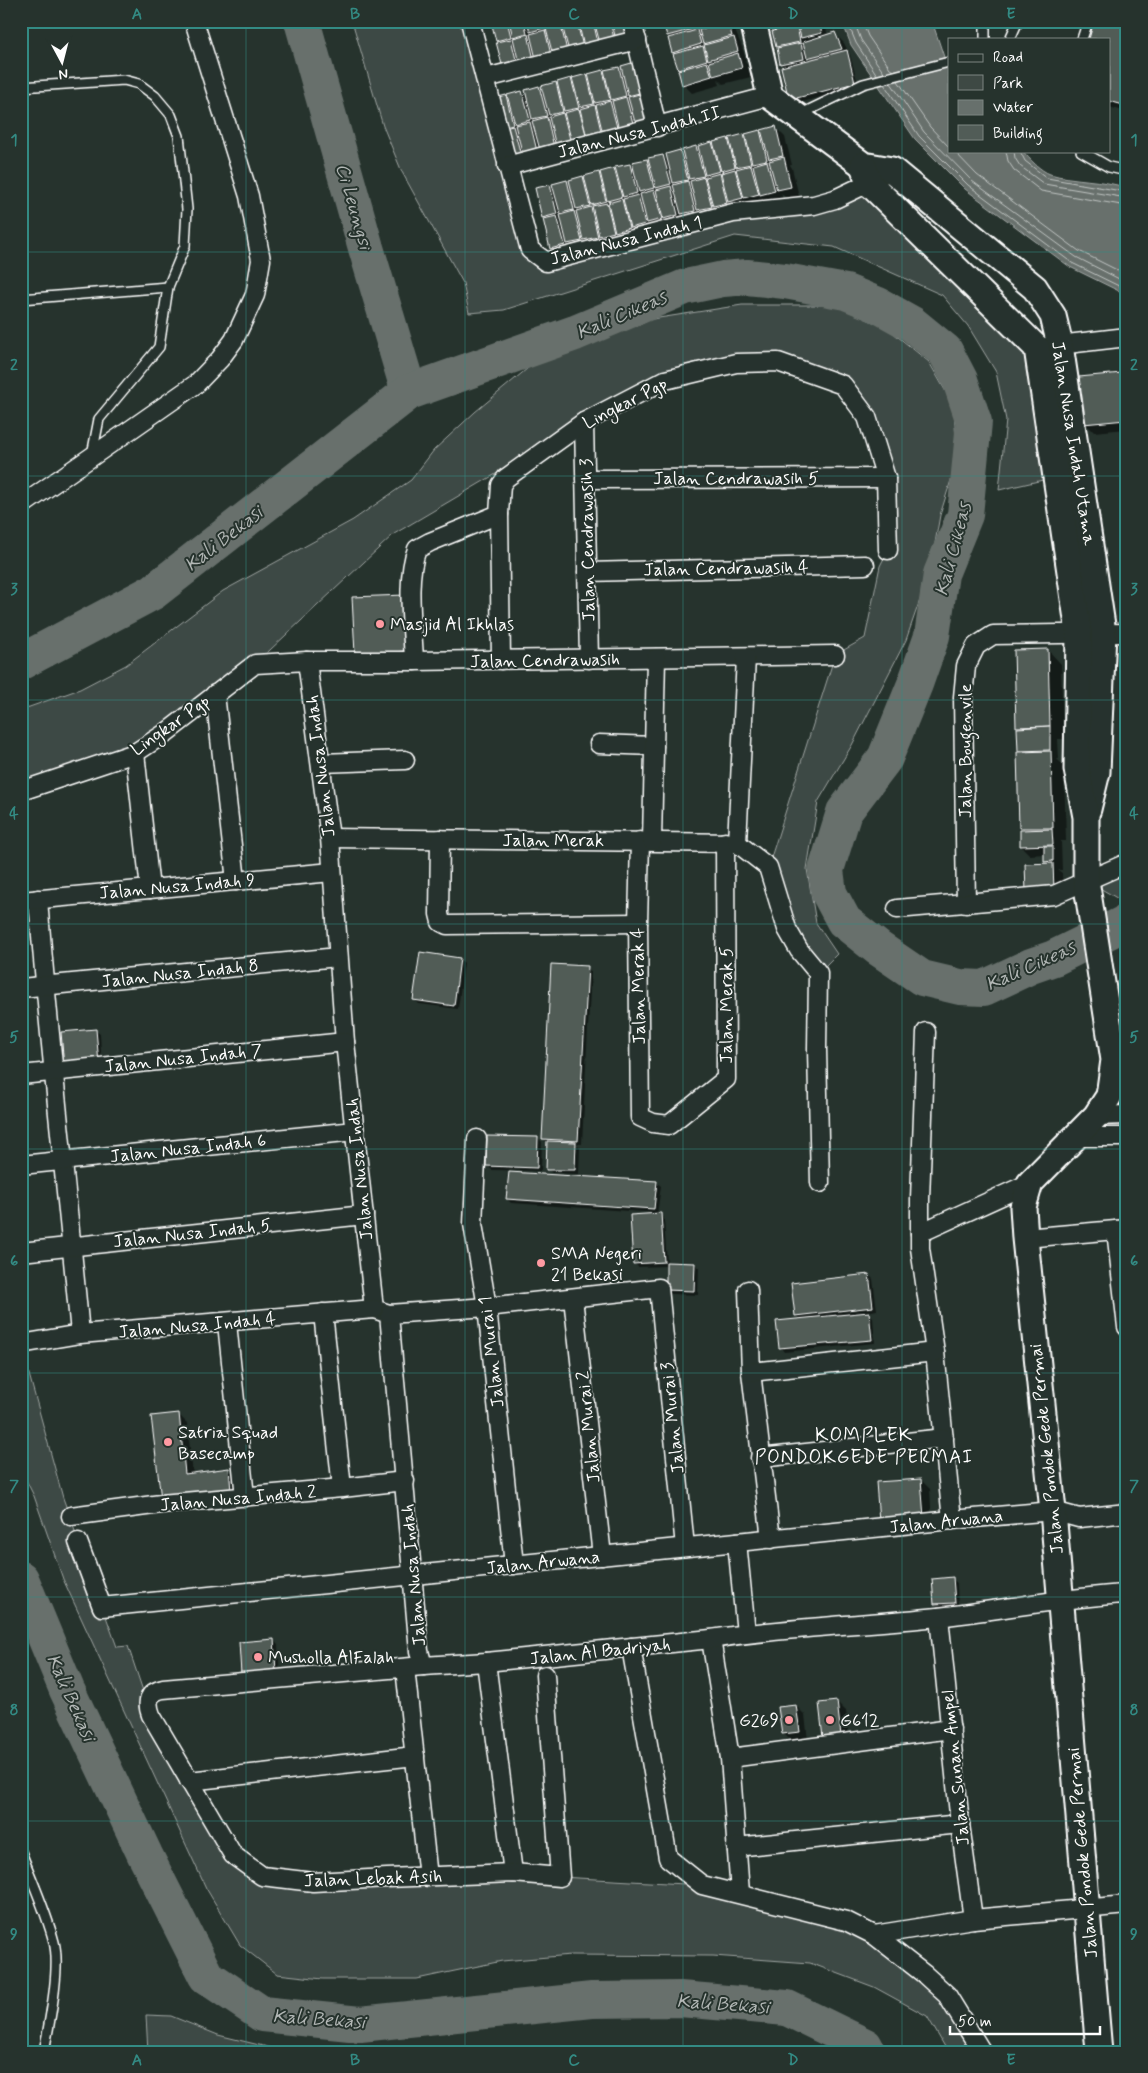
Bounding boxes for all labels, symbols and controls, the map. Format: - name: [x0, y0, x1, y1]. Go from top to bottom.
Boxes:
- text: A: [132, 4, 142, 25]
- text: B: [350, 4, 360, 25]
- text: C: [568, 4, 580, 25]
- text: D: [787, 4, 799, 25]
- text: E: [1006, 4, 1016, 25]
- north arrow: [38, 38, 88, 88]
- legend: [948, 38, 1110, 152]
- text: Road: [993, 48, 1023, 68]
- text: N: [58, 64, 69, 83]
- text: Park: [993, 74, 1023, 94]
- text: Water: [993, 98, 1033, 118]
- street label: Jalan Nusa Indah II: [555, 101, 723, 165]
- text: Building: [993, 124, 1043, 145]
- text: 1: [10, 130, 18, 151]
- text: 1: [1130, 130, 1138, 151]
- water label: Ci Leungsi: [329, 161, 378, 254]
- street label: Jalan Nusa Indah 1: [548, 210, 705, 271]
- water label: Kali Cikeas: [573, 285, 672, 346]
- street label: Jalan Nusa Indah Utama: [1045, 339, 1101, 547]
- text: 2: [10, 355, 18, 376]
- text: 2: [1130, 355, 1138, 376]
- street label: Lingkar Pgp: [579, 372, 672, 436]
- street label: Jalan Cendrawasih 3: [575, 458, 601, 622]
- street label: Jalan Cendrawasih 5: [653, 467, 819, 491]
- water label: Kali Bekasi: [180, 499, 270, 578]
- water label: Kali Cikeas: [929, 499, 978, 599]
- street label: Jalan Cendrawasih 4: [643, 556, 809, 582]
- text: 3: [10, 579, 18, 600]
- text: 3: [1130, 579, 1138, 600]
- place label: Masjid Al Ikhlas: [390, 613, 514, 637]
- marker: Masjid Al Ikhlas: [374, 618, 386, 630]
- street label: Jalan Cendrawasih: [470, 648, 620, 674]
- street label: Jalan Bougenvile: [954, 684, 980, 818]
- street label: Lingkar Pgp: [126, 690, 216, 763]
- street label: Jalan Nusa Indah: [300, 694, 342, 838]
- text: 4: [9, 803, 19, 824]
- text: 4: [1129, 803, 1139, 824]
- street label: Jalan Merak: [502, 829, 604, 853]
- street label: Jalan Nusa Indah 9: [98, 868, 256, 906]
- street label: Jalan Merak 4: [626, 927, 652, 1045]
- water label: Kali Cikeas: [982, 935, 1081, 997]
- street label: Jalan Merak 5: [715, 946, 739, 1064]
- street label: Jalan Nusa Indah 8: [100, 954, 260, 994]
- text: 5: [9, 1027, 19, 1048]
- text: 5: [1129, 1027, 1139, 1048]
- street label: Jalan Nusa Indah 7: [103, 1039, 263, 1079]
- street label: Jalan Nusa Indah: [341, 1097, 379, 1241]
- street label: Jalan Nusa Indah 6: [109, 1129, 267, 1169]
- street label: Jalan Nusa Indah 5: [112, 1214, 272, 1254]
- place label: SMA Negeri 21 Bekasi: [551, 1242, 642, 1287]
- text: 6: [10, 1251, 18, 1272]
- text: 6: [1130, 1251, 1138, 1272]
- marker: SMA Negeri 21 Bekasi: [535, 1257, 547, 1269]
- street label: Jalan Murai 1: [473, 1295, 511, 1409]
- street label: Jalan Nusa Indah 4: [117, 1307, 277, 1345]
- street label: Jalan Pondok Gede Permai: [1024, 1343, 1070, 1555]
- street label: Jalan Murai 3: [655, 1361, 691, 1475]
- street label: Jalan Murai 2: [571, 1369, 607, 1484]
- place label: Satria Squad Basecamp: [178, 1421, 278, 1466]
- district label: KOMPLEK PONDOKGEDE PERMAI: [755, 1423, 973, 1470]
- marker: Satria Squad Basecamp: [162, 1436, 174, 1448]
- text: 7: [9, 1476, 19, 1497]
- text: 7: [1129, 1476, 1139, 1497]
- street label: Jalan Nusa Indah 2: [159, 1480, 317, 1518]
- street label: Jalan Nusa Indah: [396, 1503, 432, 1647]
- street label: Jalan Arwana: [888, 1504, 1004, 1540]
- street label: Jalan Arwana: [485, 1545, 601, 1581]
- street label: Jalan Al Badriyah: [528, 1633, 672, 1671]
- place label: Musholla AlFalah: [268, 1646, 394, 1670]
- water label: Kali Bekasi: [40, 1650, 102, 1747]
- marker: Musholla AlFalah: [252, 1651, 264, 1663]
- street label: Jalan Sunan Ampel: [936, 1689, 976, 1847]
- text: 8: [9, 1700, 19, 1721]
- text: 8: [1129, 1700, 1139, 1721]
- place label: G269: [739, 1709, 779, 1733]
- place label: G612: [840, 1709, 880, 1733]
- marker: G269: [783, 1714, 795, 1726]
- marker: G612: [824, 1714, 836, 1726]
- street label: Jalan Pondok Gede Permai: [1062, 1747, 1104, 1959]
- street label: Jalan Lebak Asih: [303, 1865, 443, 1893]
- text: 9: [10, 1924, 18, 1945]
- text: 9: [1130, 1924, 1138, 1945]
- water label: Kali Bekasi: [676, 1989, 773, 2020]
- scale bar: [950, 2003, 1100, 2035]
- water label: Kali Bekasi: [272, 2004, 369, 2035]
- text: 50 m: [958, 2012, 992, 2032]
- text: A: [132, 2050, 142, 2071]
- text: B: [350, 2050, 360, 2071]
- text: C: [568, 2050, 580, 2071]
- text: D: [787, 2050, 799, 2071]
- text: E: [1006, 2050, 1016, 2071]

